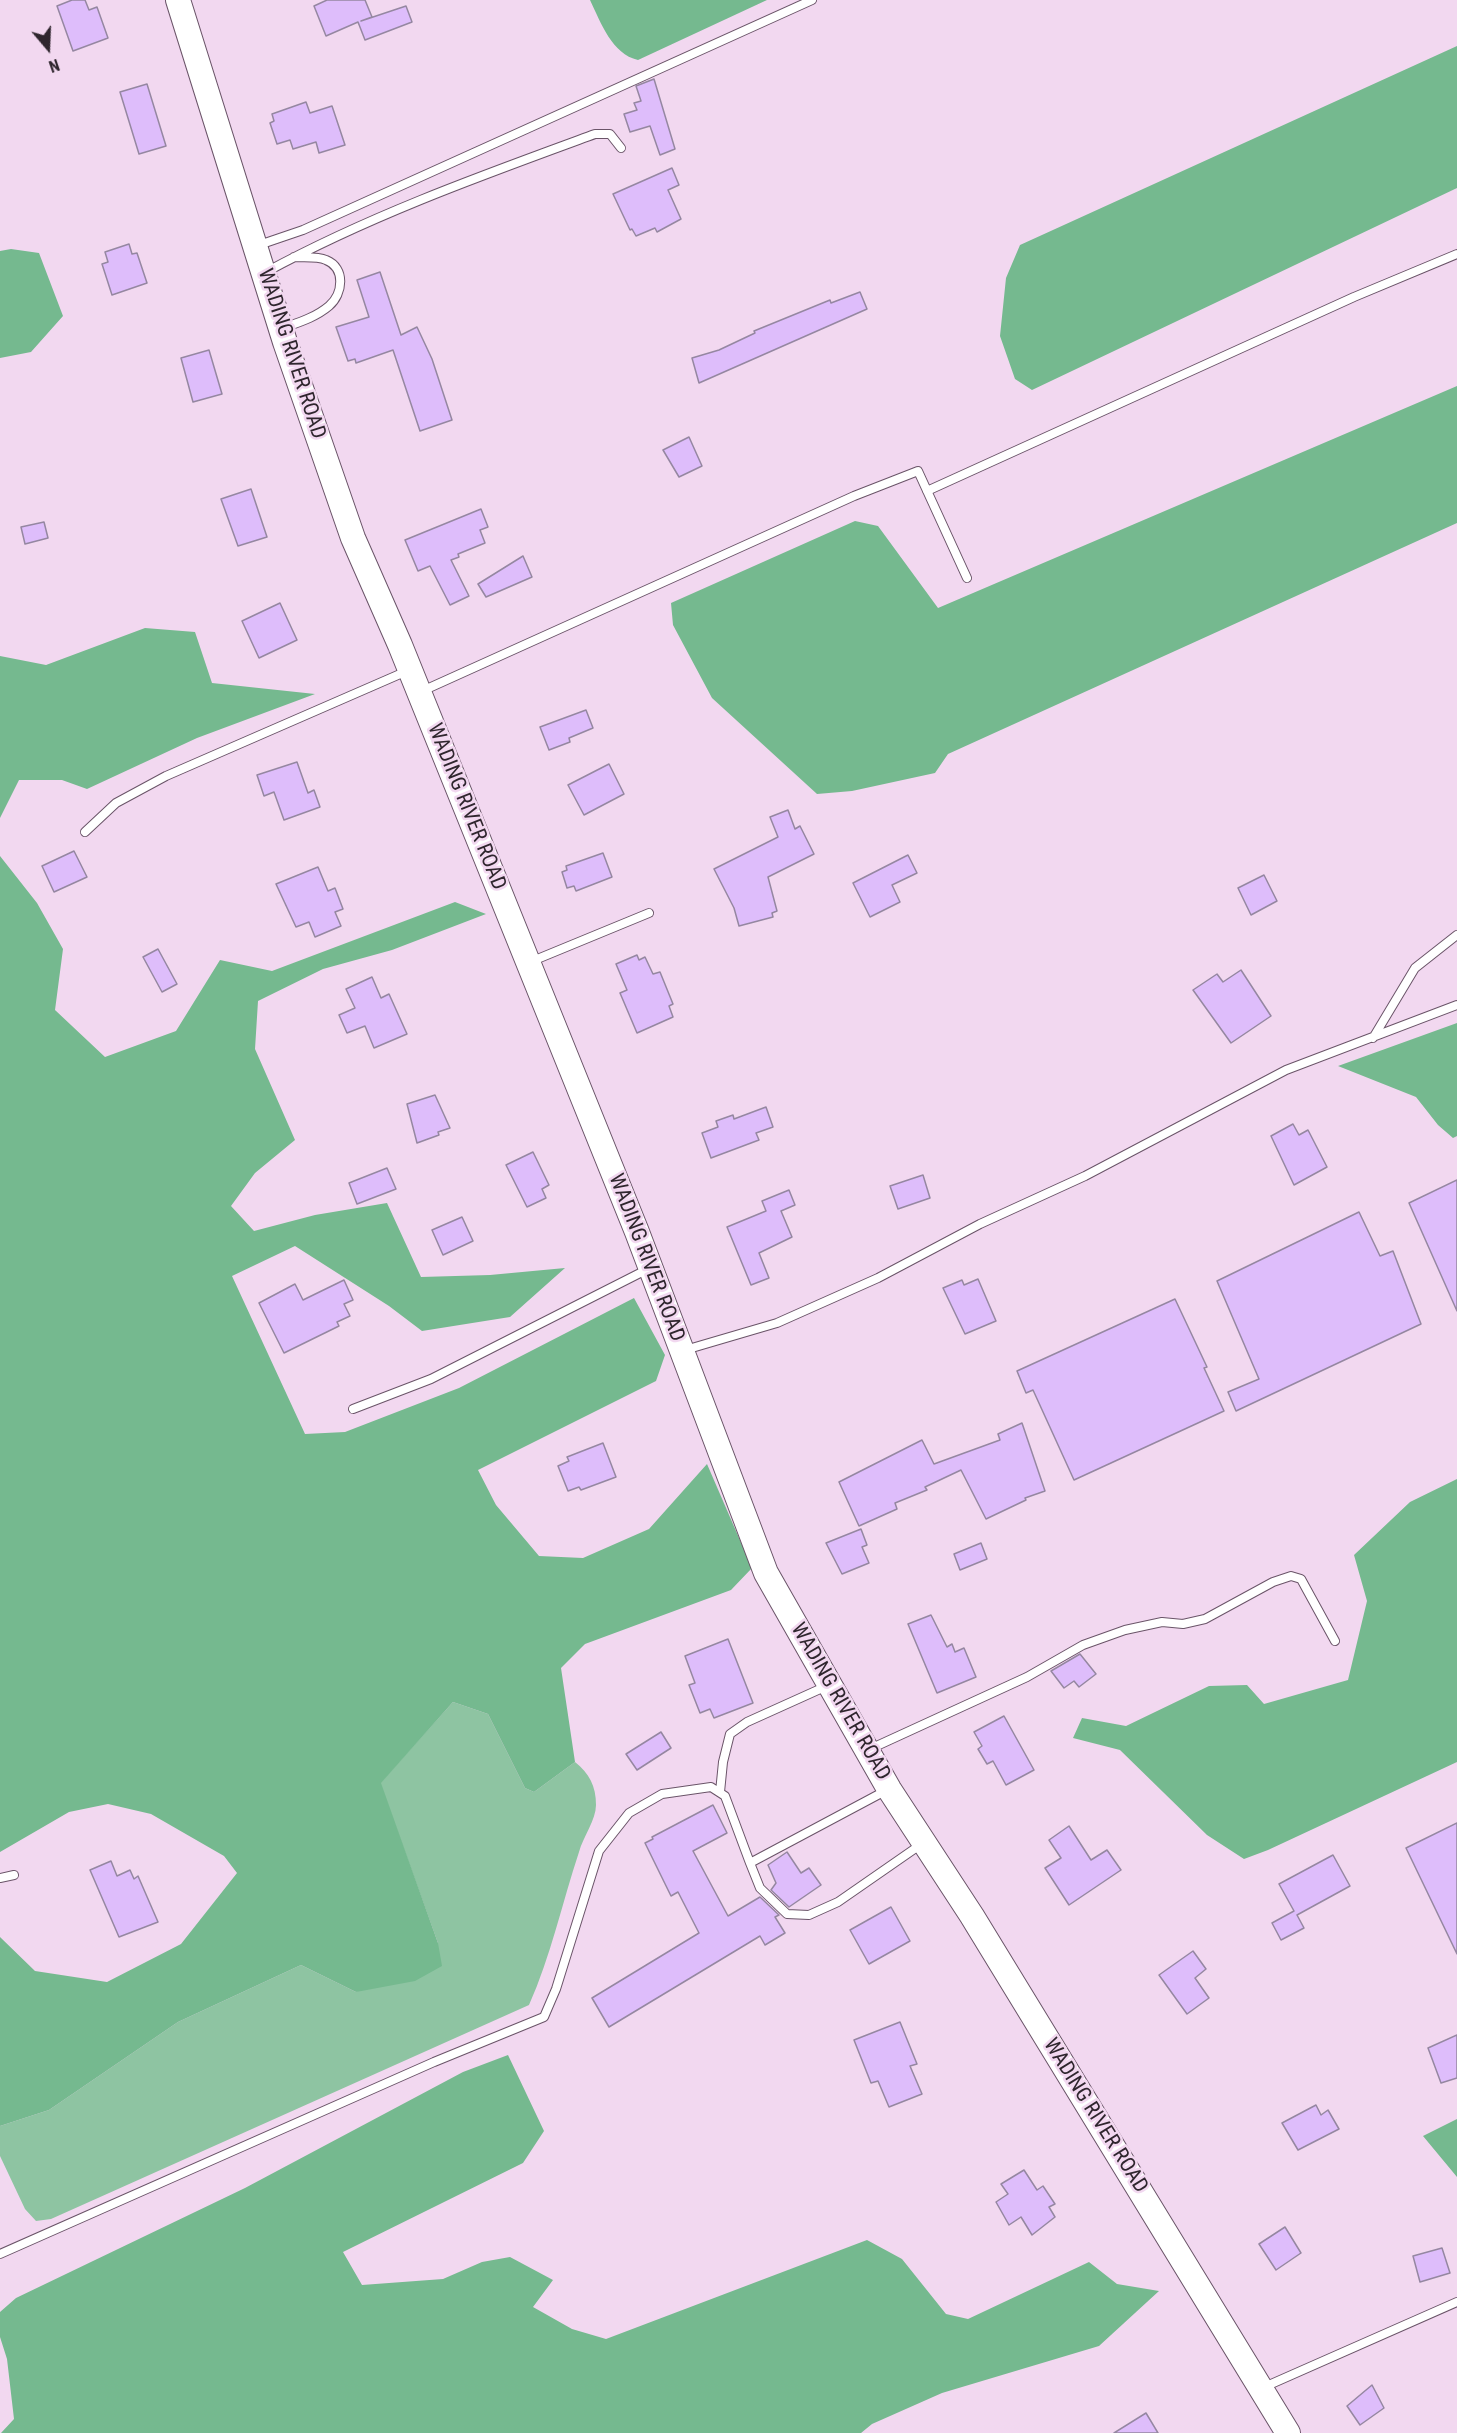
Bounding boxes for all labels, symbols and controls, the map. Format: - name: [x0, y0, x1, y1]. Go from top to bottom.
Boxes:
- north arrow: [18, 18, 78, 78]
- text: N: [46, 55, 62, 76]
- street label: WADING RIVER ROAD: [252, 266, 330, 442]
- street label: WADING RIVER ROAD: [421, 720, 511, 894]
- street label: WADING RIVER ROAD: [602, 1171, 690, 1345]
- street label: WADING RIVER ROAD: [785, 1619, 895, 1785]
- street label: WADING RIVER ROAD: [1037, 2034, 1153, 2198]

